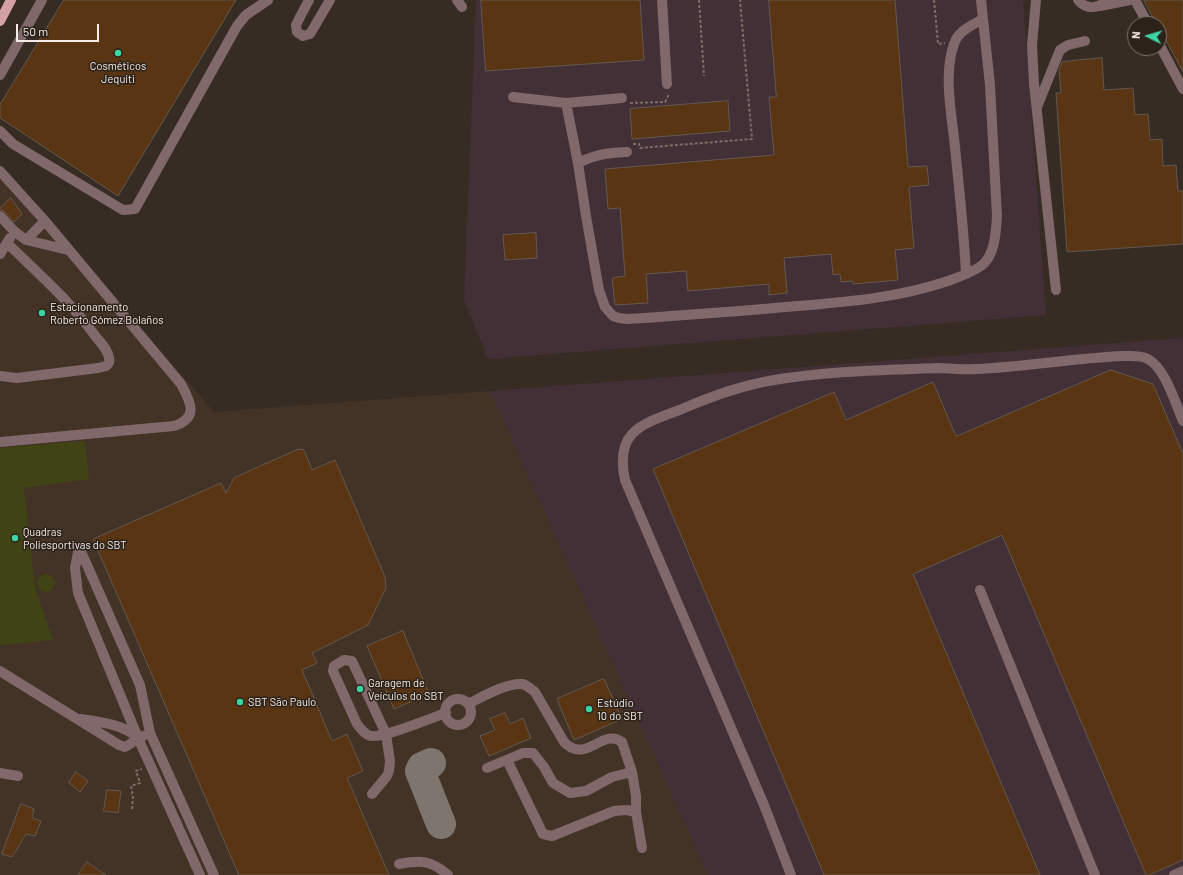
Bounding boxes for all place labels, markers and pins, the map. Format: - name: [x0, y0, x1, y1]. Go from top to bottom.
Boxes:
- marker: Cosméticos Jequiti: [113, 48, 123, 58]
- place label: Cosméticos Jequiti: [90, 59, 146, 85]
- place label: Estacionamento Roberto Gómez Bolaños: [50, 300, 164, 326]
- marker: Estacionamento Roberto Gómez Bolaños: [37, 308, 47, 318]
- place label: Quadras Poliesportivas do SBT: [23, 525, 127, 551]
- marker: Quadras Poliesportivas do SBT: [10, 533, 20, 543]
- place label: Garagem de Veículos do SBT: [368, 676, 443, 702]
- marker: Garagem de Veículos do SBT: [355, 684, 365, 694]
- place label: SBT São Paulo: [248, 695, 316, 709]
- place label: Estúdio 10 do SBT: [597, 696, 643, 722]
- marker: SBT São Paulo: [235, 697, 245, 707]
- marker: Estúdio 10 do SBT: [584, 704, 594, 714]

